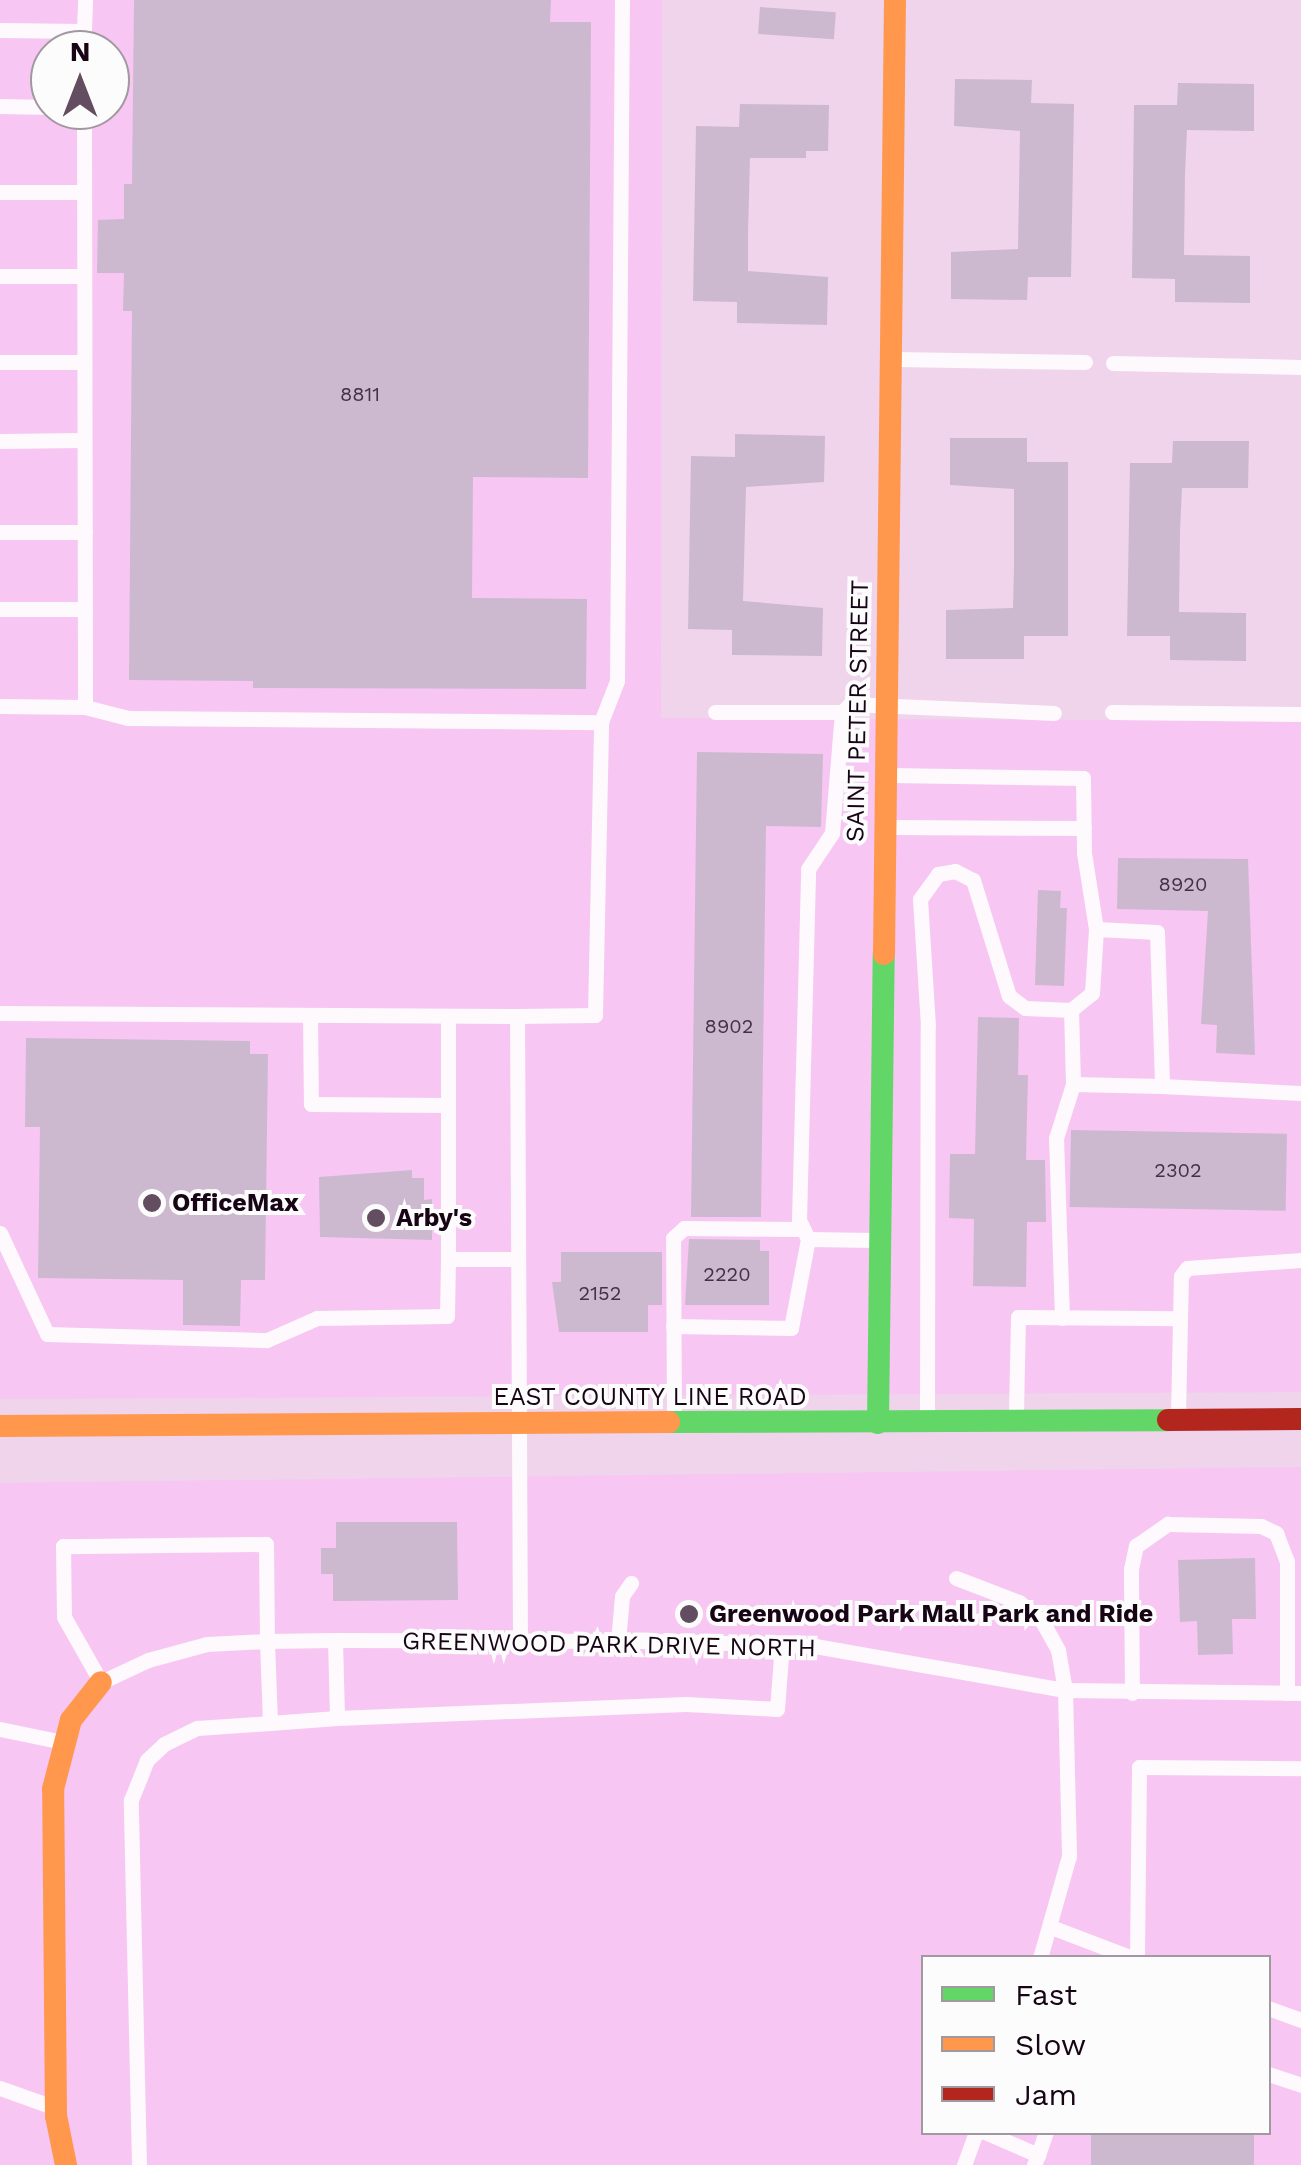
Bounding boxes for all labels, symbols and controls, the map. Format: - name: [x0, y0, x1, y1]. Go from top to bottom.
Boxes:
- north arrow: [30, 30, 130, 130]
- text: N: [70, 35, 90, 68]
- house number: 8811: [340, 382, 380, 406]
- street label: SAINT PETER STREET: [841, 579, 875, 843]
- house number: 8920: [1159, 872, 1207, 896]
- house number: 8902: [705, 1014, 753, 1038]
- house number: 2302: [1154, 1158, 1202, 1182]
- place label: OfficeMax: [172, 1188, 299, 1218]
- marker: OfficeMax: [141, 1192, 163, 1214]
- place label: Arby's: [396, 1203, 472, 1233]
- marker: Arby's: [365, 1207, 387, 1229]
- house number: 2220: [703, 1262, 751, 1286]
- house number: 2152: [579, 1281, 621, 1305]
- street label: EAST COUNTY LINE ROAD: [492, 1382, 808, 1412]
- place label: Greenwood Park Mall Park and Ride: [709, 1599, 1154, 1629]
- marker: Greenwood Park Mall Park and Ride: [678, 1603, 700, 1625]
- street label: GREENWOOD PARK DRIVE NORTH: [402, 1626, 816, 1664]
- legend: [921, 1955, 1271, 2135]
- text: Fast: [1015, 1977, 1077, 2012]
- text: Slow: [1015, 2027, 1086, 2062]
- text: Jam: [1015, 2077, 1077, 2112]

